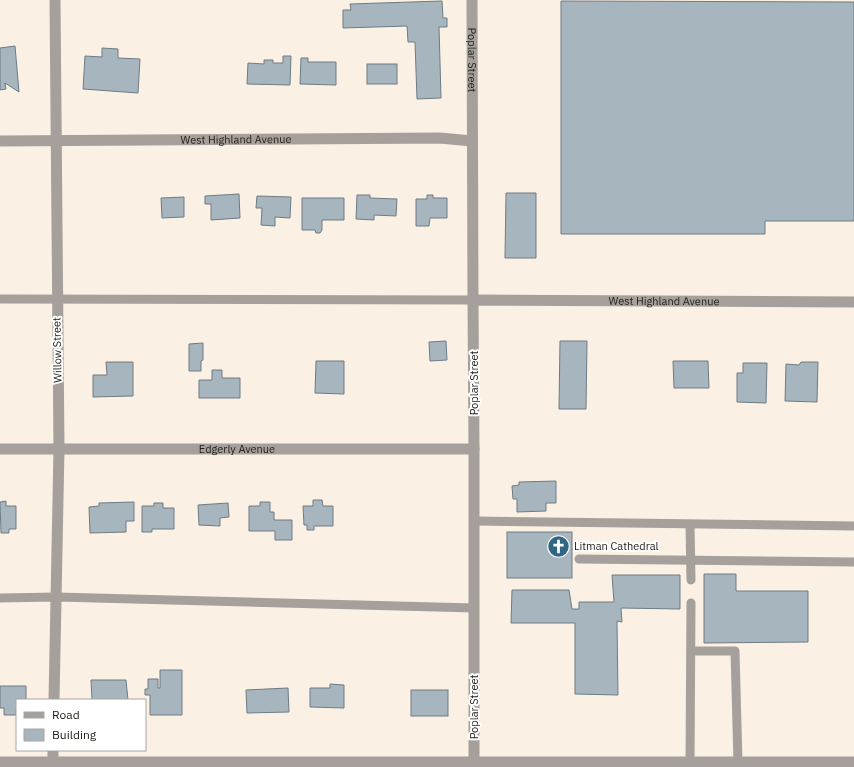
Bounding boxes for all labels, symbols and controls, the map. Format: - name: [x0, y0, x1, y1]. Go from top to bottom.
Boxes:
- street label: Poplar Street: [465, 28, 479, 93]
- street label: West Highland Avenue: [180, 132, 292, 147]
- street label: West Highland Avenue: [608, 294, 719, 308]
- street label: Willow Street: [49, 317, 65, 383]
- street label: Poplar Street: [467, 351, 481, 415]
- street label: Edgerly Avenue: [199, 442, 275, 456]
- church icon: Litman Cathedral: [546, 533, 572, 559]
- place label: Litman Cathedral: [574, 539, 659, 553]
- street label: Poplar Street: [467, 675, 481, 739]
- legend: [16, 699, 146, 751]
- text: Road: [52, 707, 80, 722]
- text: Building: [52, 727, 97, 742]

